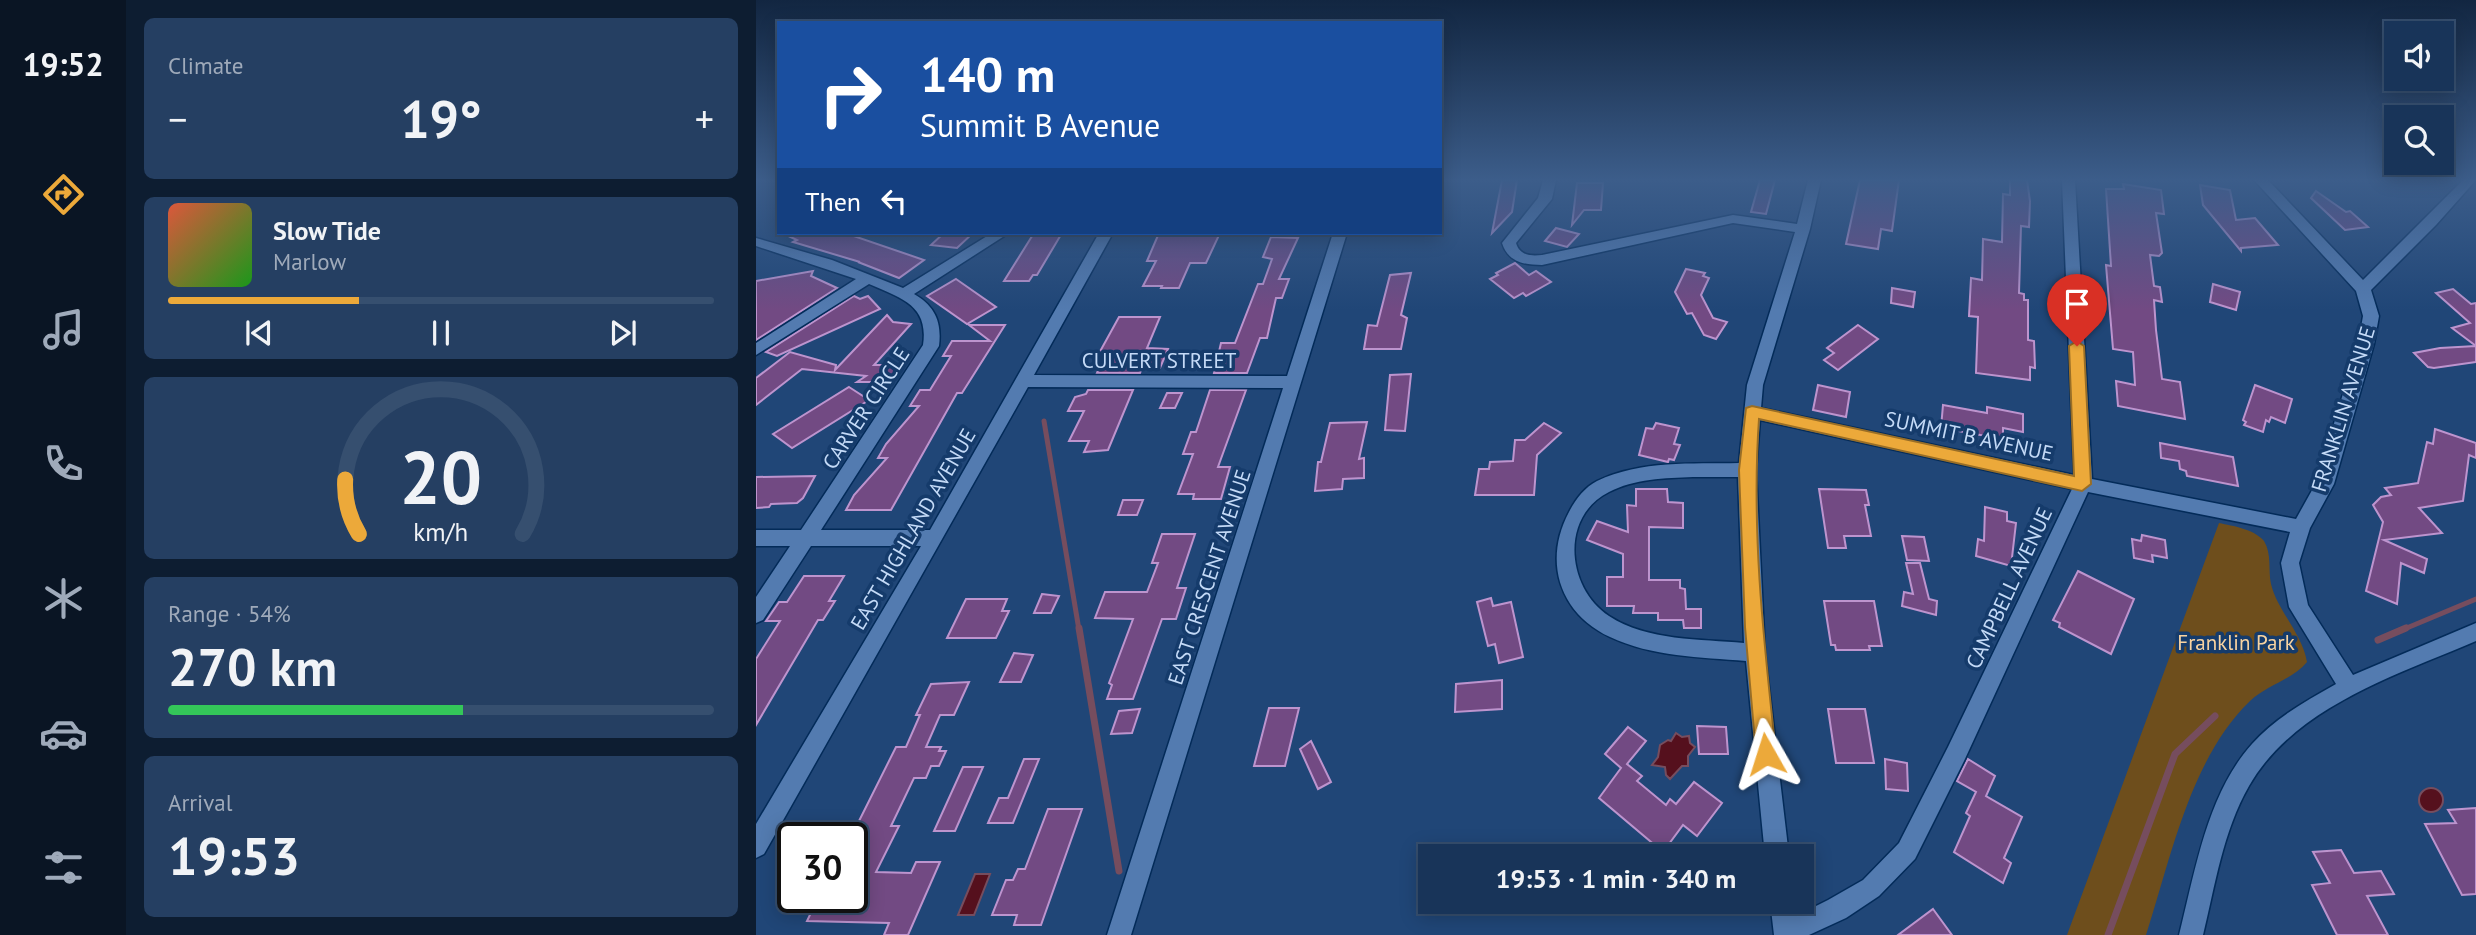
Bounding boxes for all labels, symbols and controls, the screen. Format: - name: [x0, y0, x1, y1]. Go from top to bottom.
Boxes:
- map controls: [2384, 21, 2454, 175]
- button: sound: [2384, 21, 2454, 91]
- text: 140 m: [920, 42, 1055, 106]
- text: 19:52: [22, 43, 104, 85]
- icon: right: [805, 49, 896, 140]
- text: Climate: [168, 51, 243, 80]
- text: 19°: [400, 85, 482, 152]
- text: −: [168, 94, 187, 143]
- text: +: [695, 94, 714, 143]
- text: Summit B Avenue: [920, 104, 1160, 146]
- button: search: [2384, 105, 2454, 175]
- icon: directions: [39, 170, 88, 219]
- icon: left: [875, 182, 913, 220]
- text: Then: [805, 185, 861, 218]
- text: Slow Tide: [273, 214, 381, 247]
- text: Marlow: [273, 247, 346, 276]
- pin: [2047, 274, 2107, 346]
- icon: arrive: [2058, 285, 2096, 323]
- icon: music: [39, 305, 88, 354]
- icon: previous: [240, 314, 278, 352]
- icon: pause: [422, 314, 460, 352]
- icon: next: [604, 314, 642, 352]
- street label: FRANKLIN AVENUE: [2305, 323, 2381, 495]
- street label: CARVER CIRCLE: [816, 342, 916, 474]
- street label: CULVERT STREET: [1082, 347, 1237, 374]
- street label: SUMMIT B AVENUE: [1882, 405, 2056, 467]
- street label: EAST HIGHLAND AVENUE: [844, 424, 982, 634]
- text: 20: [400, 430, 482, 524]
- icon: phone: [39, 439, 88, 488]
- street label: EAST CRESCENT AVENUE: [1161, 466, 1257, 688]
- street label: CAMPBELL AVENUE: [1960, 503, 2058, 673]
- text: km/h: [414, 515, 468, 547]
- icon: climate: [39, 574, 88, 623]
- text: Range · 54%: [168, 599, 291, 628]
- park label: Franklin Park: [2177, 629, 2295, 656]
- text: 270 km: [168, 633, 337, 700]
- icon: car: [39, 709, 88, 758]
- position arrow: [1729, 717, 1803, 791]
- text: Arrival: [168, 788, 232, 817]
- text: 19:53: [168, 822, 300, 889]
- speed limit sign: 30: [777, 822, 868, 913]
- icon: filters: [39, 843, 88, 892]
- text: 19:53 · 1 min · 340 m: [1496, 862, 1736, 895]

